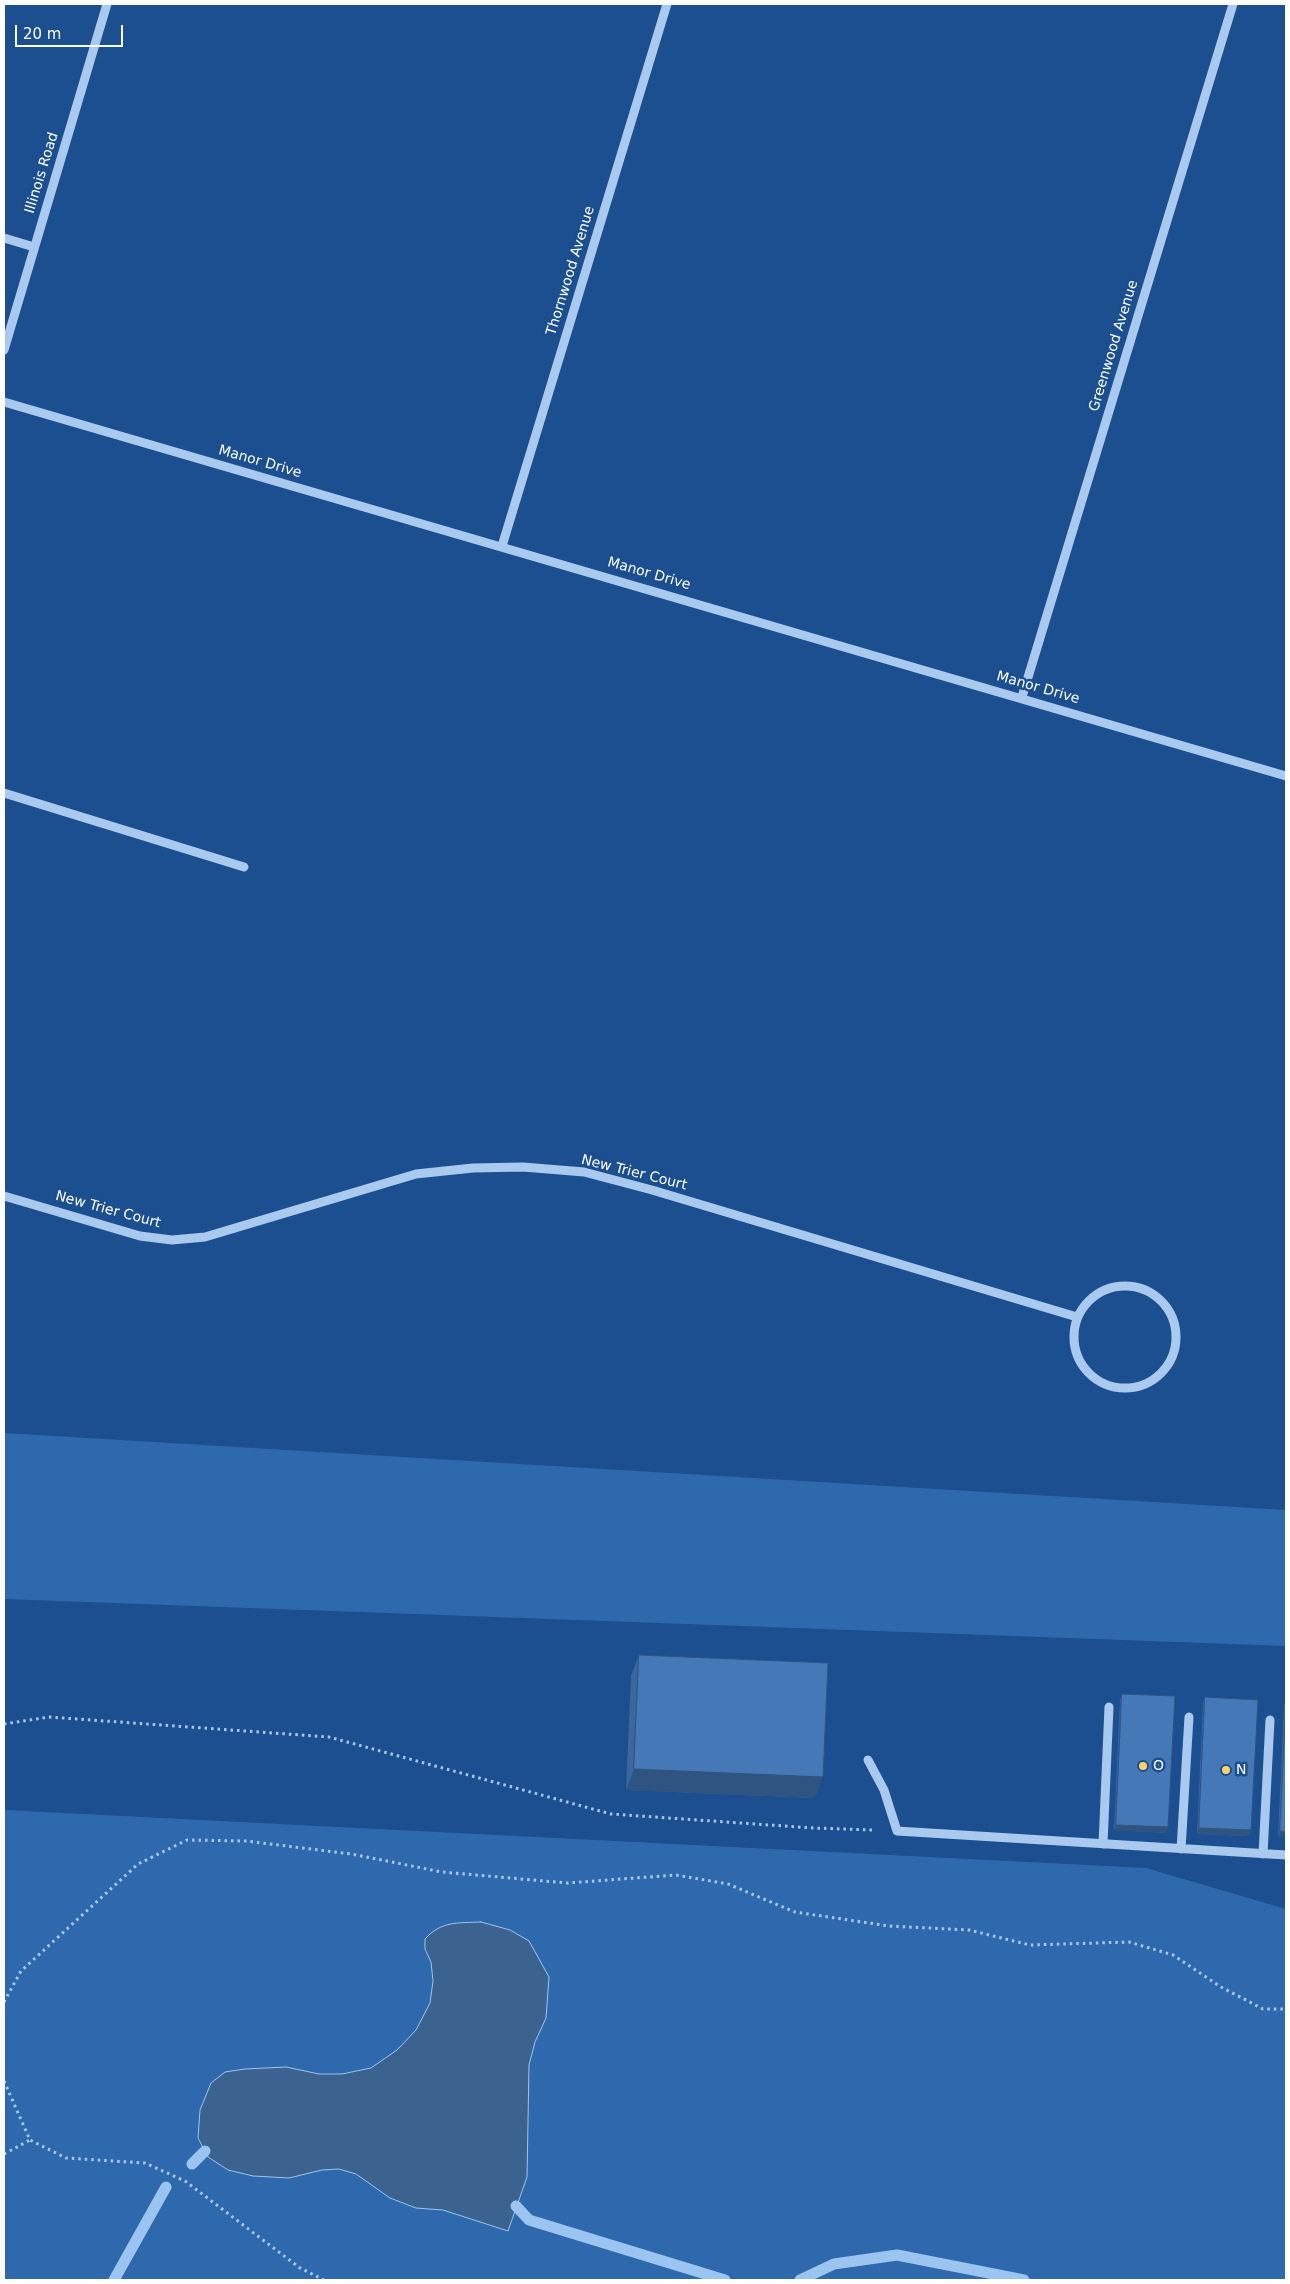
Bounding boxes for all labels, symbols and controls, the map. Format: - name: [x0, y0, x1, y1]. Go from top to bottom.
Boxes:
- scale bar: [18, 15, 125, 47]
- text: 20 m: [23, 25, 61, 43]
- street label: Illinois Road: [22, 130, 62, 216]
- street label: Thornwood Avenue: [543, 204, 599, 338]
- street label: Greenwood Avenue: [1086, 278, 1142, 414]
- street label: Manor Drive: [217, 442, 303, 482]
- street label: Manor Drive: [606, 554, 692, 594]
- street label: Manor Drive: [995, 668, 1081, 708]
- street label: New Trier Court: [579, 1152, 689, 1194]
- street label: New Trier Court: [53, 1188, 163, 1232]
- place label: O: [1153, 1758, 1164, 1774]
- marker: O: [1137, 1760, 1149, 1772]
- place label: N: [1236, 1762, 1246, 1778]
- marker: N: [1220, 1764, 1232, 1776]

